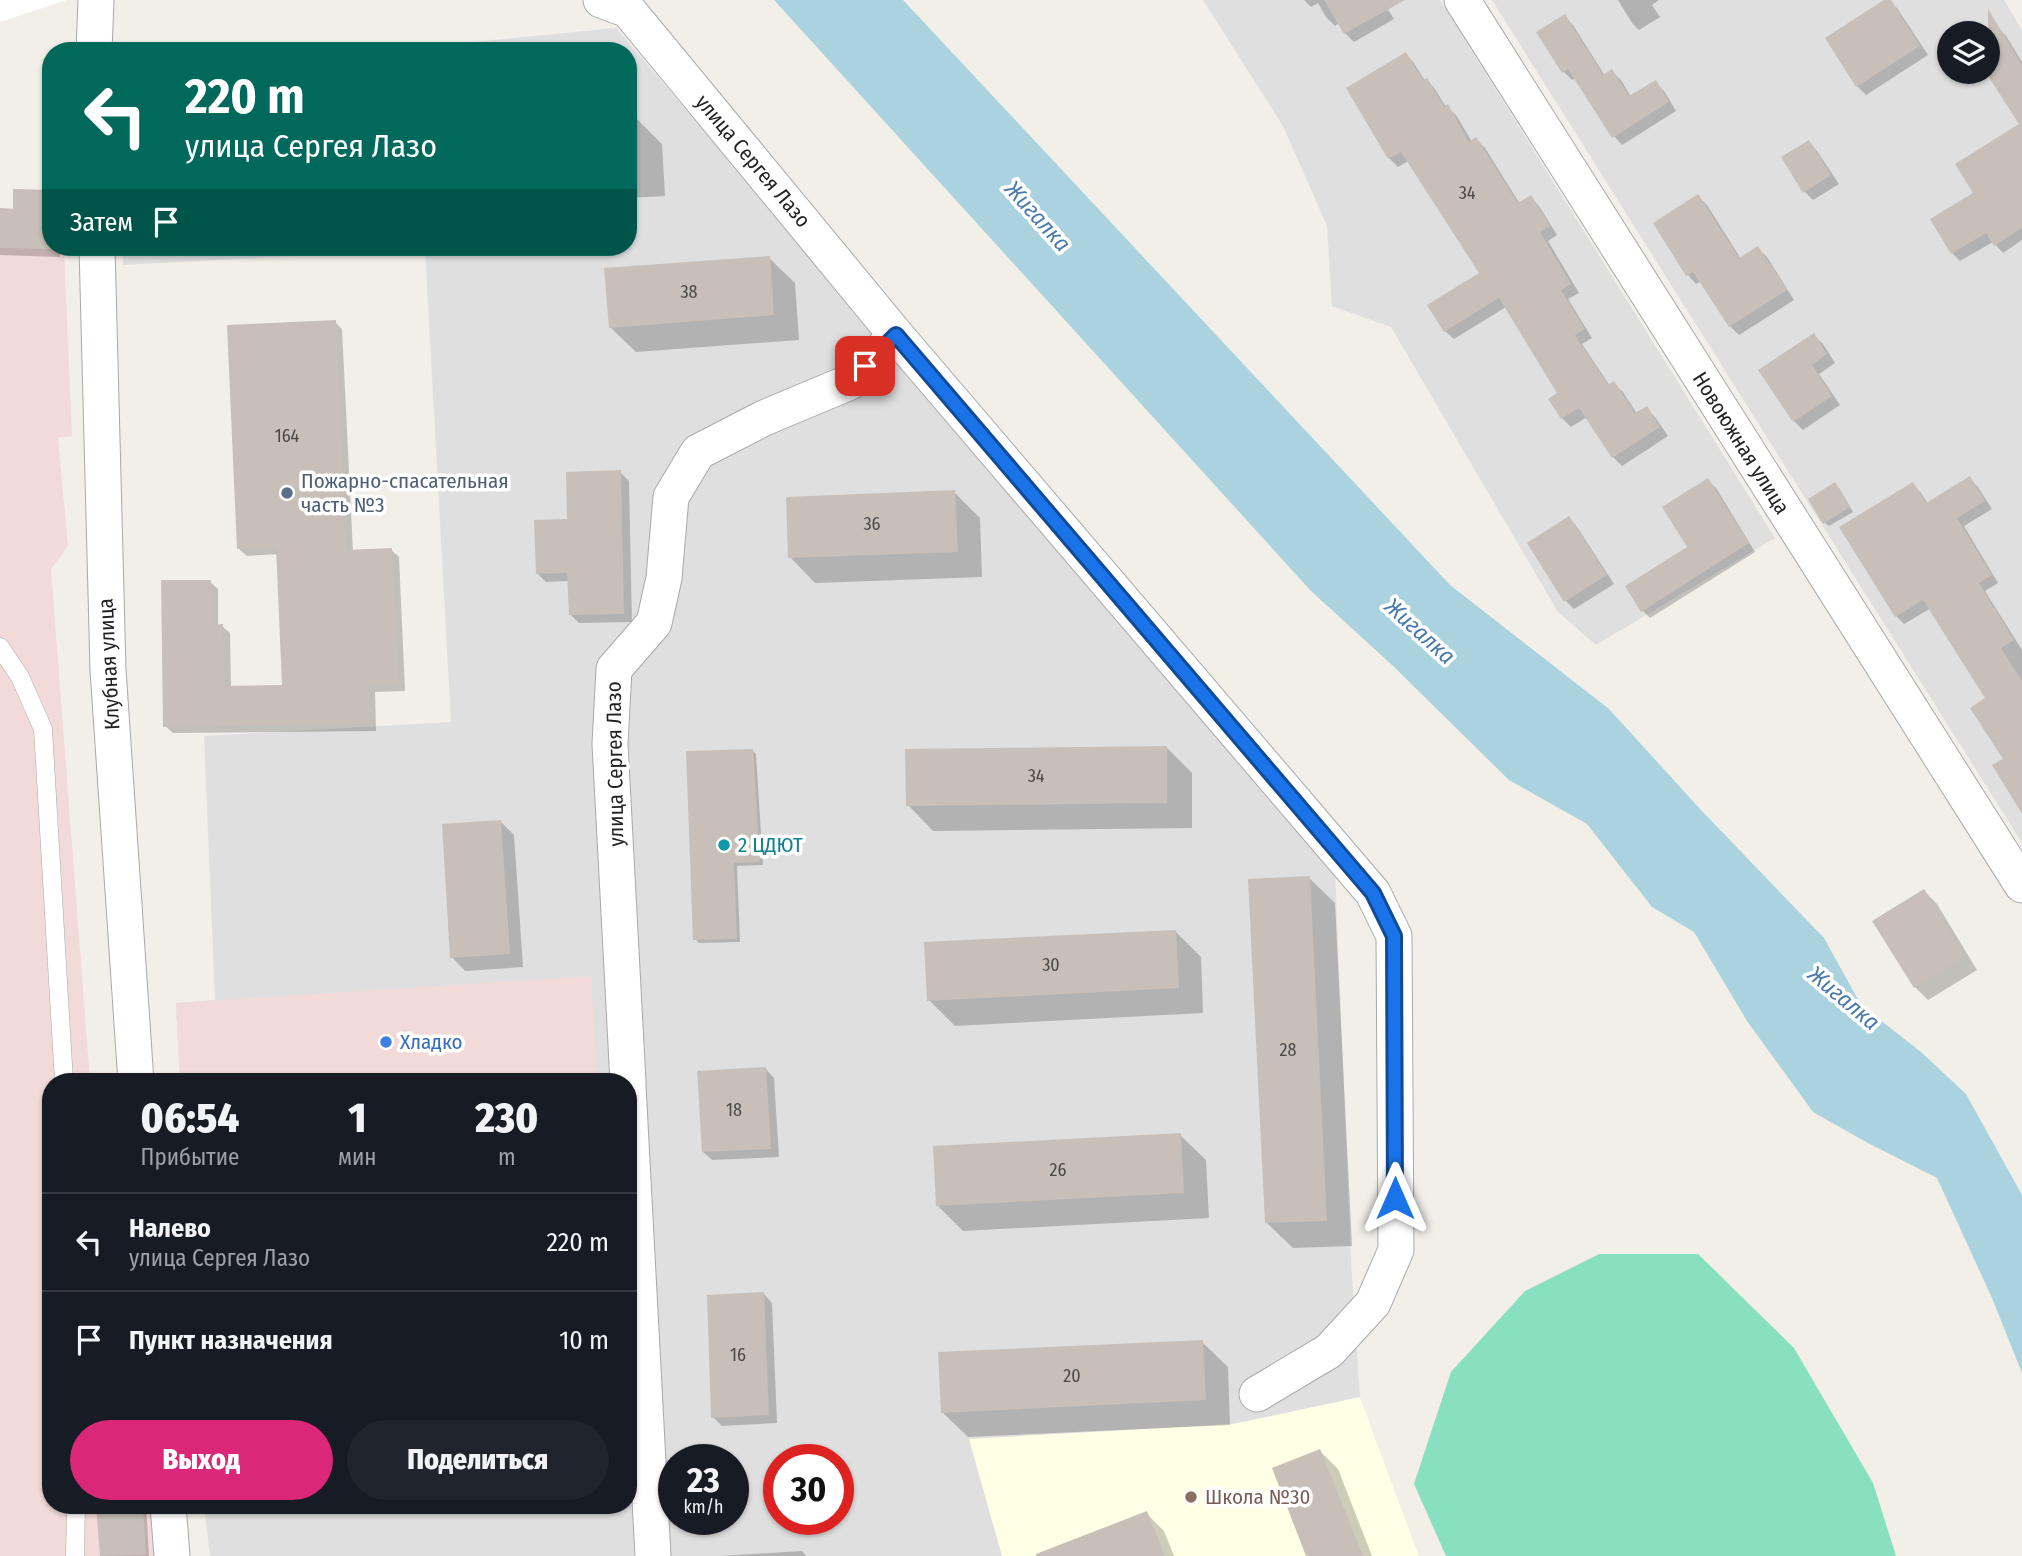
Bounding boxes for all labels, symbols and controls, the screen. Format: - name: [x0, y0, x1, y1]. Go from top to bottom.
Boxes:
- map controls: [1937, 21, 2000, 84]
- button: layers: [1937, 21, 2000, 84]
- text: 220 m: [185, 67, 305, 126]
- icon: left: [70, 70, 161, 161]
- street label: улица Сергея Лазо: [690, 89, 816, 233]
- text: улица Сергея Лазо: [185, 127, 437, 165]
- water label: Жигалка: [998, 174, 1077, 257]
- house number: 34: [1459, 182, 1476, 204]
- icon: arrive: [147, 203, 185, 241]
- text: Затем: [70, 207, 133, 238]
- house number: 38: [680, 281, 698, 303]
- pin: [835, 336, 895, 396]
- icon: arrive: [846, 347, 884, 385]
- street label: Новоюжная улица: [1687, 367, 1795, 519]
- house number: 164: [275, 425, 300, 447]
- place label: Пожарно-спасательная часть №3: [301, 468, 509, 518]
- marker: Пожарно-спасательная часть №3: [279, 485, 295, 501]
- house number: 36: [863, 513, 881, 535]
- water label: Жигалка: [1378, 591, 1461, 670]
- street label: Клубная улица: [93, 598, 125, 730]
- street label: улица Сергея Лазо: [601, 681, 629, 847]
- house number: 34: [1028, 765, 1045, 787]
- place label: 2 ЦДЮТ: [738, 832, 803, 858]
- marker: 2 ЦДЮТ: [716, 837, 732, 853]
- house number: 30: [1042, 954, 1060, 976]
- water label: Жигалка: [1802, 959, 1886, 1036]
- place label: Хладко: [400, 1029, 463, 1055]
- marker: Хладко: [378, 1034, 394, 1050]
- house number: 28: [1280, 1039, 1296, 1061]
- text: 06:54: [141, 1093, 239, 1143]
- text: 1: [348, 1093, 366, 1143]
- text: 230: [475, 1093, 538, 1143]
- house number: 18: [726, 1099, 742, 1121]
- text: Прибытие: [141, 1143, 239, 1171]
- text: мин: [338, 1143, 377, 1171]
- text: m: [498, 1143, 516, 1171]
- house number: 26: [1050, 1159, 1067, 1181]
- position arrow: [1358, 1161, 1432, 1235]
- text: Налево: [129, 1213, 211, 1244]
- icon: left: [70, 1223, 108, 1261]
- text: 220 m: [546, 1227, 609, 1258]
- text: улица Сергея Лазо: [129, 1244, 310, 1272]
- icon: arrive: [70, 1321, 108, 1359]
- text: Пункт назначения: [129, 1325, 333, 1356]
- text: 10 m: [559, 1325, 609, 1356]
- house number: 16: [730, 1344, 746, 1366]
- house number: 20: [1063, 1365, 1081, 1387]
- button: Выход: [70, 1420, 333, 1500]
- button: Поделиться: [347, 1420, 609, 1500]
- speed limit sign: 30: [763, 1444, 854, 1535]
- text: 23: [687, 1459, 720, 1501]
- place label: Школа №30: [1205, 1484, 1310, 1510]
- marker: Школа №30: [1183, 1489, 1199, 1505]
- text: km/h: [683, 1496, 724, 1518]

